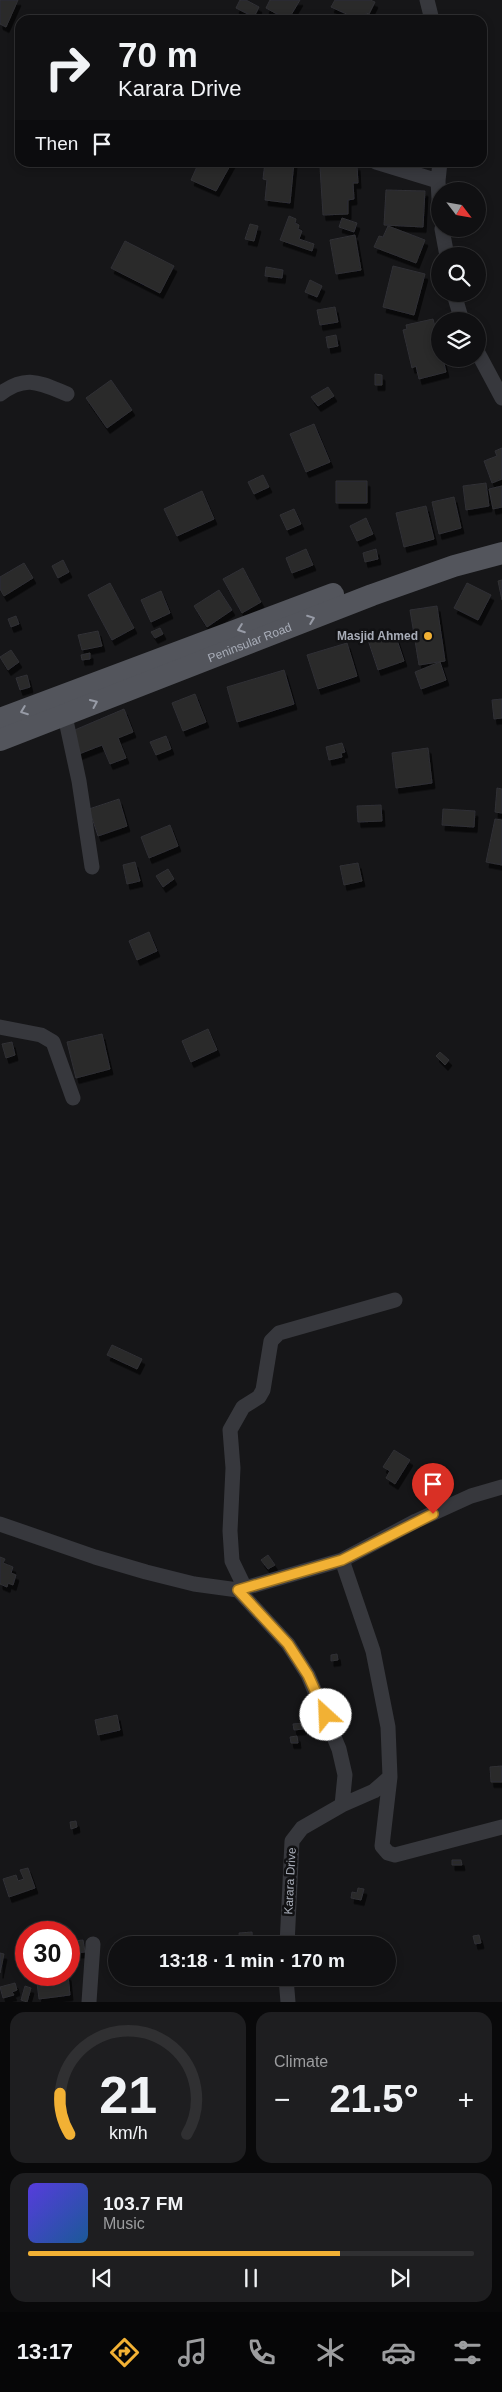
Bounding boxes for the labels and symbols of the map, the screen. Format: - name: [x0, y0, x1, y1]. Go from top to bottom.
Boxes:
- north arrow: [431, 182, 486, 238]
- one-way arrow: [306, 615, 315, 626]
- street label: Peninsular Road: [206, 620, 294, 665]
- one-way arrow: [238, 623, 246, 633]
- place label: Masjid Ahmed: [337, 629, 418, 643]
- marker: Masjid Ahmed: [422, 630, 434, 642]
- one-way arrow: [89, 699, 98, 710]
- one-way arrow: [20, 704, 29, 715]
- pin: [412, 1463, 454, 1514]
- position arrow: [299, 1688, 351, 1740]
- street label: Karara Drive: [281, 1847, 299, 1915]
- speed limit sign: 30: [15, 1921, 80, 1986]

